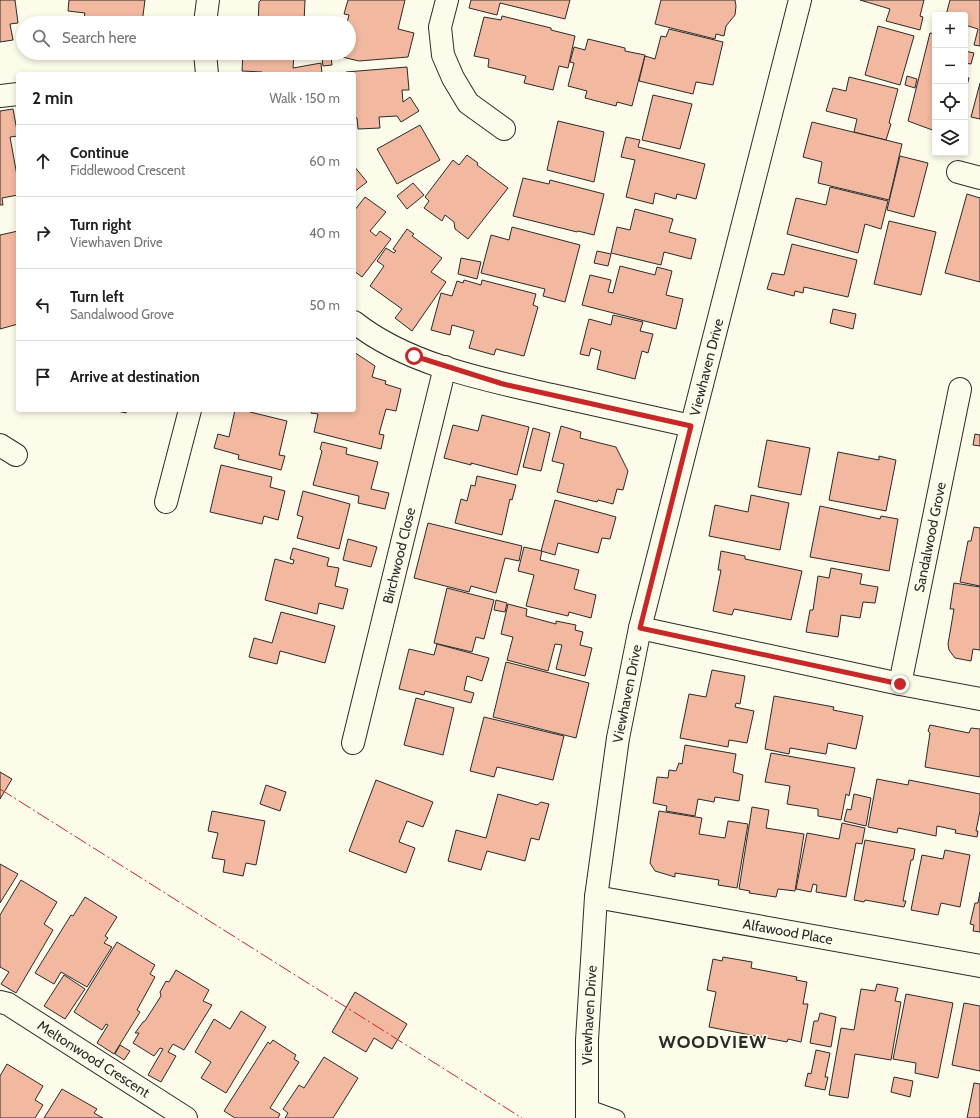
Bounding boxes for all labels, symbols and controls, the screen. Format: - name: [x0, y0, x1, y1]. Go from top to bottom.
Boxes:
- map controls: [932, 12, 968, 156]
- button: +: [932, 12, 968, 48]
- search box: [16, 16, 356, 60]
- icon: search: [30, 27, 52, 49]
- text: Search here: [62, 29, 137, 47]
- button: −: [932, 48, 968, 84]
- button: locate: [932, 84, 968, 120]
- text: 2 min: [32, 88, 73, 108]
- text: Walk · 150 m: [269, 90, 340, 106]
- button: layers: [932, 120, 968, 156]
- text: Continue: [70, 144, 129, 162]
- icon: ahead: [32, 150, 54, 172]
- text: 60 m: [309, 153, 340, 169]
- text: Fiddlewood Crescent: [70, 162, 185, 178]
- text: Turn right: [70, 216, 131, 234]
- icon: right: [32, 222, 54, 244]
- text: 40 m: [309, 225, 340, 241]
- text: Viewhaven Drive: [70, 234, 163, 250]
- text: Turn left: [70, 288, 124, 306]
- icon: left: [32, 294, 54, 316]
- text: 50 m: [310, 297, 340, 313]
- text: Sandalwood Grove: [70, 306, 174, 322]
- street label: Viewhaven Drive: [685, 317, 727, 418]
- route start: [405, 347, 423, 365]
- icon: arrive: [32, 366, 54, 388]
- text: Arrive at destination: [70, 368, 200, 386]
- street label: Sandalwood Grove: [910, 480, 950, 594]
- street label: Birchwood Close: [378, 506, 419, 605]
- street label: Viewhaven Drive: [608, 643, 645, 744]
- route end: [891, 675, 909, 693]
- street label: Alfawood Place: [742, 915, 834, 948]
- street label: Viewhaven Drive: [578, 965, 601, 1065]
- street label: Meltonwood Crescent: [34, 1016, 153, 1102]
- district label: WOODVIEW: [658, 1031, 768, 1053]

